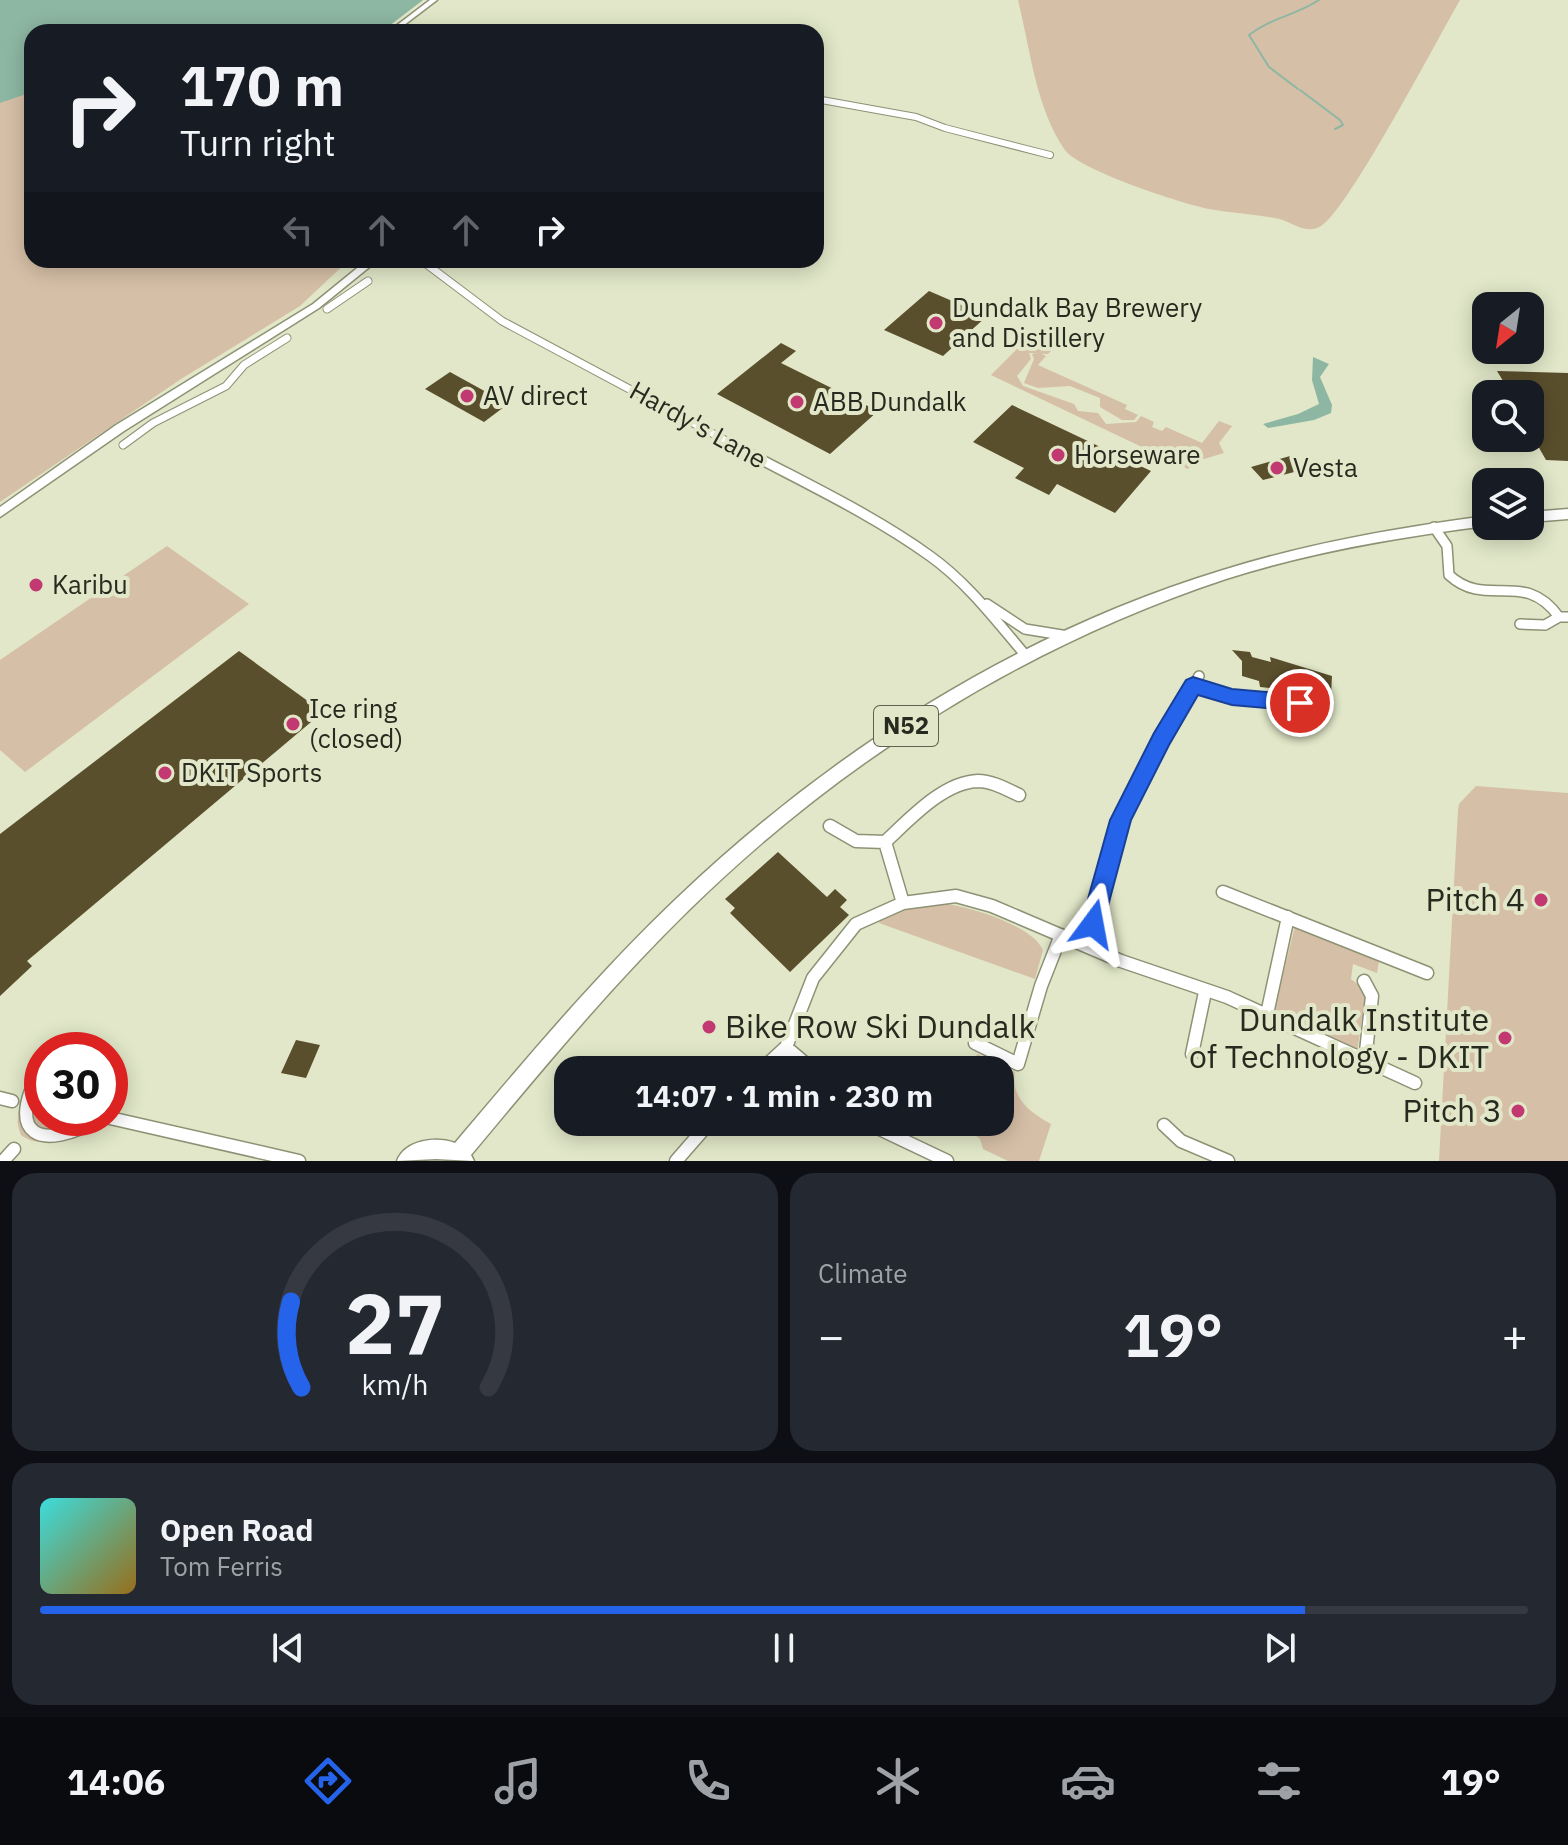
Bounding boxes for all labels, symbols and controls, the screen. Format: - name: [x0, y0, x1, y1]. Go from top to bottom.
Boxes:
- text: 170 m: [180, 49, 344, 121]
- icon: right: [48, 56, 152, 160]
- text: Turn right: [180, 119, 336, 166]
- icon: left: [276, 208, 320, 252]
- icon: ahead: [360, 208, 404, 252]
- icon: ahead: [444, 208, 488, 252]
- icon: right: [528, 208, 572, 252]
- place label: Dundalk Bay Brewery and Distillery: [952, 290, 1202, 354]
- north arrow: [1472, 292, 1544, 364]
- map controls: [1472, 292, 1544, 540]
- marker: Dundalk Bay Brewery and Distillery: [927, 314, 945, 332]
- street label: Hardy's Lane: [624, 373, 773, 476]
- place label: AV direct: [483, 378, 588, 412]
- button: search: [1472, 380, 1544, 452]
- place label: ABB Dundalk: [813, 384, 967, 418]
- marker: AV direct: [458, 387, 476, 405]
- marker: ABB Dundalk: [788, 393, 806, 411]
- place label: Horseware: [1074, 437, 1201, 471]
- marker: Horseware: [1049, 446, 1067, 464]
- place label: Vesta: [1293, 450, 1358, 484]
- marker: Vesta: [1268, 459, 1286, 477]
- button: layers: [1472, 468, 1544, 540]
- place label: Karibu: [52, 567, 128, 601]
- marker: Karibu: [27, 576, 45, 594]
- pin: [1266, 669, 1334, 737]
- icon: arrive: [1278, 681, 1322, 725]
- place label: Ice ring (closed): [309, 691, 403, 755]
- road number: N52: [874, 706, 938, 746]
- marker: Ice ring (closed): [284, 715, 302, 733]
- place label: DKIT Sports: [181, 755, 322, 789]
- marker: DKIT Sports: [156, 764, 174, 782]
- place label: Pitch 4: [1425, 878, 1525, 920]
- position arrow: [1051, 882, 1135, 966]
- marker: Pitch 4: [1532, 891, 1550, 909]
- place label: Dundalk Institute of Technology - DKIT: [1189, 998, 1489, 1077]
- place label: Bike Row Ski Dundalk: [725, 1005, 1035, 1047]
- marker: Bike Row Ski Dundalk: [700, 1018, 718, 1036]
- marker: Dundalk Institute of Technology - DKIT: [1496, 1029, 1514, 1047]
- speed limit sign: 30: [24, 1032, 128, 1136]
- text: 14:07 · 1 min · 230 m: [635, 1076, 933, 1115]
- place label: Pitch 3: [1402, 1089, 1502, 1131]
- marker: Pitch 3: [1509, 1102, 1527, 1120]
- text: Climate: [818, 1256, 908, 1290]
- text: 27: [345, 1269, 445, 1377]
- text: 19°: [1123, 1295, 1223, 1374]
- text: −: [818, 1307, 844, 1364]
- text: +: [1502, 1307, 1528, 1364]
- text: km/h: [361, 1366, 429, 1403]
- text: Open Road: [160, 1510, 313, 1549]
- text: Tom Ferris: [160, 1549, 283, 1583]
- icon: previous: [266, 1626, 310, 1670]
- icon: pause: [762, 1626, 806, 1670]
- icon: next: [1258, 1626, 1302, 1670]
- icon: directions: [300, 1753, 356, 1809]
- icon: music: [490, 1753, 546, 1809]
- icon: phone: [680, 1753, 736, 1809]
- icon: climate: [870, 1753, 926, 1809]
- icon: car: [1060, 1753, 1116, 1809]
- icon: filters: [1251, 1753, 1307, 1809]
- text: 14:06: [67, 1758, 165, 1805]
- text: 19°: [1441, 1758, 1501, 1805]

